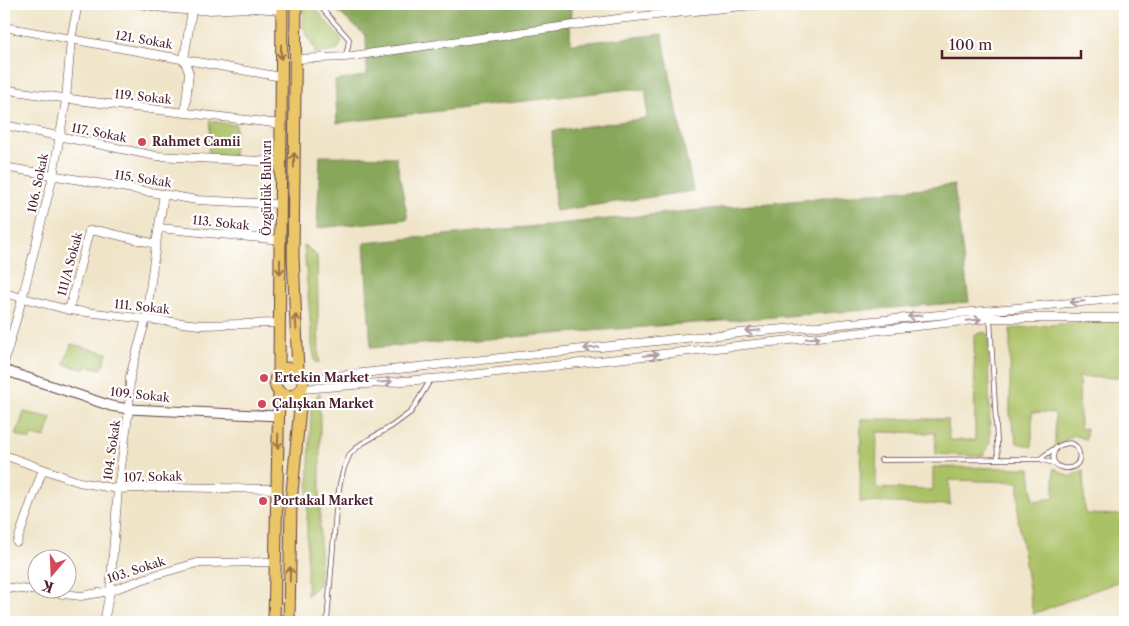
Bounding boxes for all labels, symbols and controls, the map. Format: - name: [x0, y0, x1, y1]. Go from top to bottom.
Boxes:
- street label: 121. Sokak: [114, 27, 175, 52]
- scale bar: [942, 28, 1080, 60]
- text: 100 m: [949, 35, 992, 54]
- one-way arrow: [276, 44, 286, 60]
- street label: 119. Sokak: [114, 86, 173, 107]
- street label: 117. Sokak: [70, 120, 129, 145]
- place label: Rahmet Camii: [152, 134, 241, 149]
- marker: Rahmet Camii: [136, 136, 148, 148]
- street label: Özgürlük Bulvarı: [258, 140, 274, 236]
- street label: 106. Sokak: [24, 151, 51, 214]
- one-way arrow: [289, 152, 299, 168]
- street label: 115. Sokak: [114, 167, 174, 191]
- street label: 113. Sokak: [192, 212, 251, 233]
- street label: 111/A Sokak: [54, 229, 86, 297]
- one-way arrow: [275, 259, 285, 275]
- street label: 111. Sokak: [113, 296, 172, 317]
- one-way arrow: [1069, 297, 1085, 307]
- one-way arrow: [907, 311, 923, 321]
- one-way arrow: [291, 314, 300, 330]
- one-way arrow: [966, 315, 982, 325]
- one-way arrow: [745, 327, 761, 336]
- one-way arrow: [805, 333, 821, 343]
- one-way arrow: [584, 343, 600, 353]
- one-way arrow: [643, 350, 659, 360]
- place label: Ertekin Market: [274, 370, 369, 385]
- marker: Ertekin Market: [258, 372, 270, 384]
- one-way arrow: [377, 378, 393, 387]
- street label: 109. Sokak: [109, 384, 172, 405]
- place label: Çalışkan Market: [272, 396, 374, 411]
- marker: Çalışkan Market: [256, 398, 268, 410]
- street label: 104. Sokak: [100, 418, 123, 481]
- one-way arrow: [273, 433, 283, 449]
- street label: 107. Sokak: [123, 468, 184, 485]
- place label: Portakal Market: [273, 493, 373, 508]
- marker: Portakal Market: [257, 495, 269, 507]
- north arrow: [28, 548, 78, 598]
- street label: 103. Sokak: [105, 553, 168, 586]
- one-way arrow: [285, 566, 294, 582]
- text: K: [39, 576, 56, 597]

